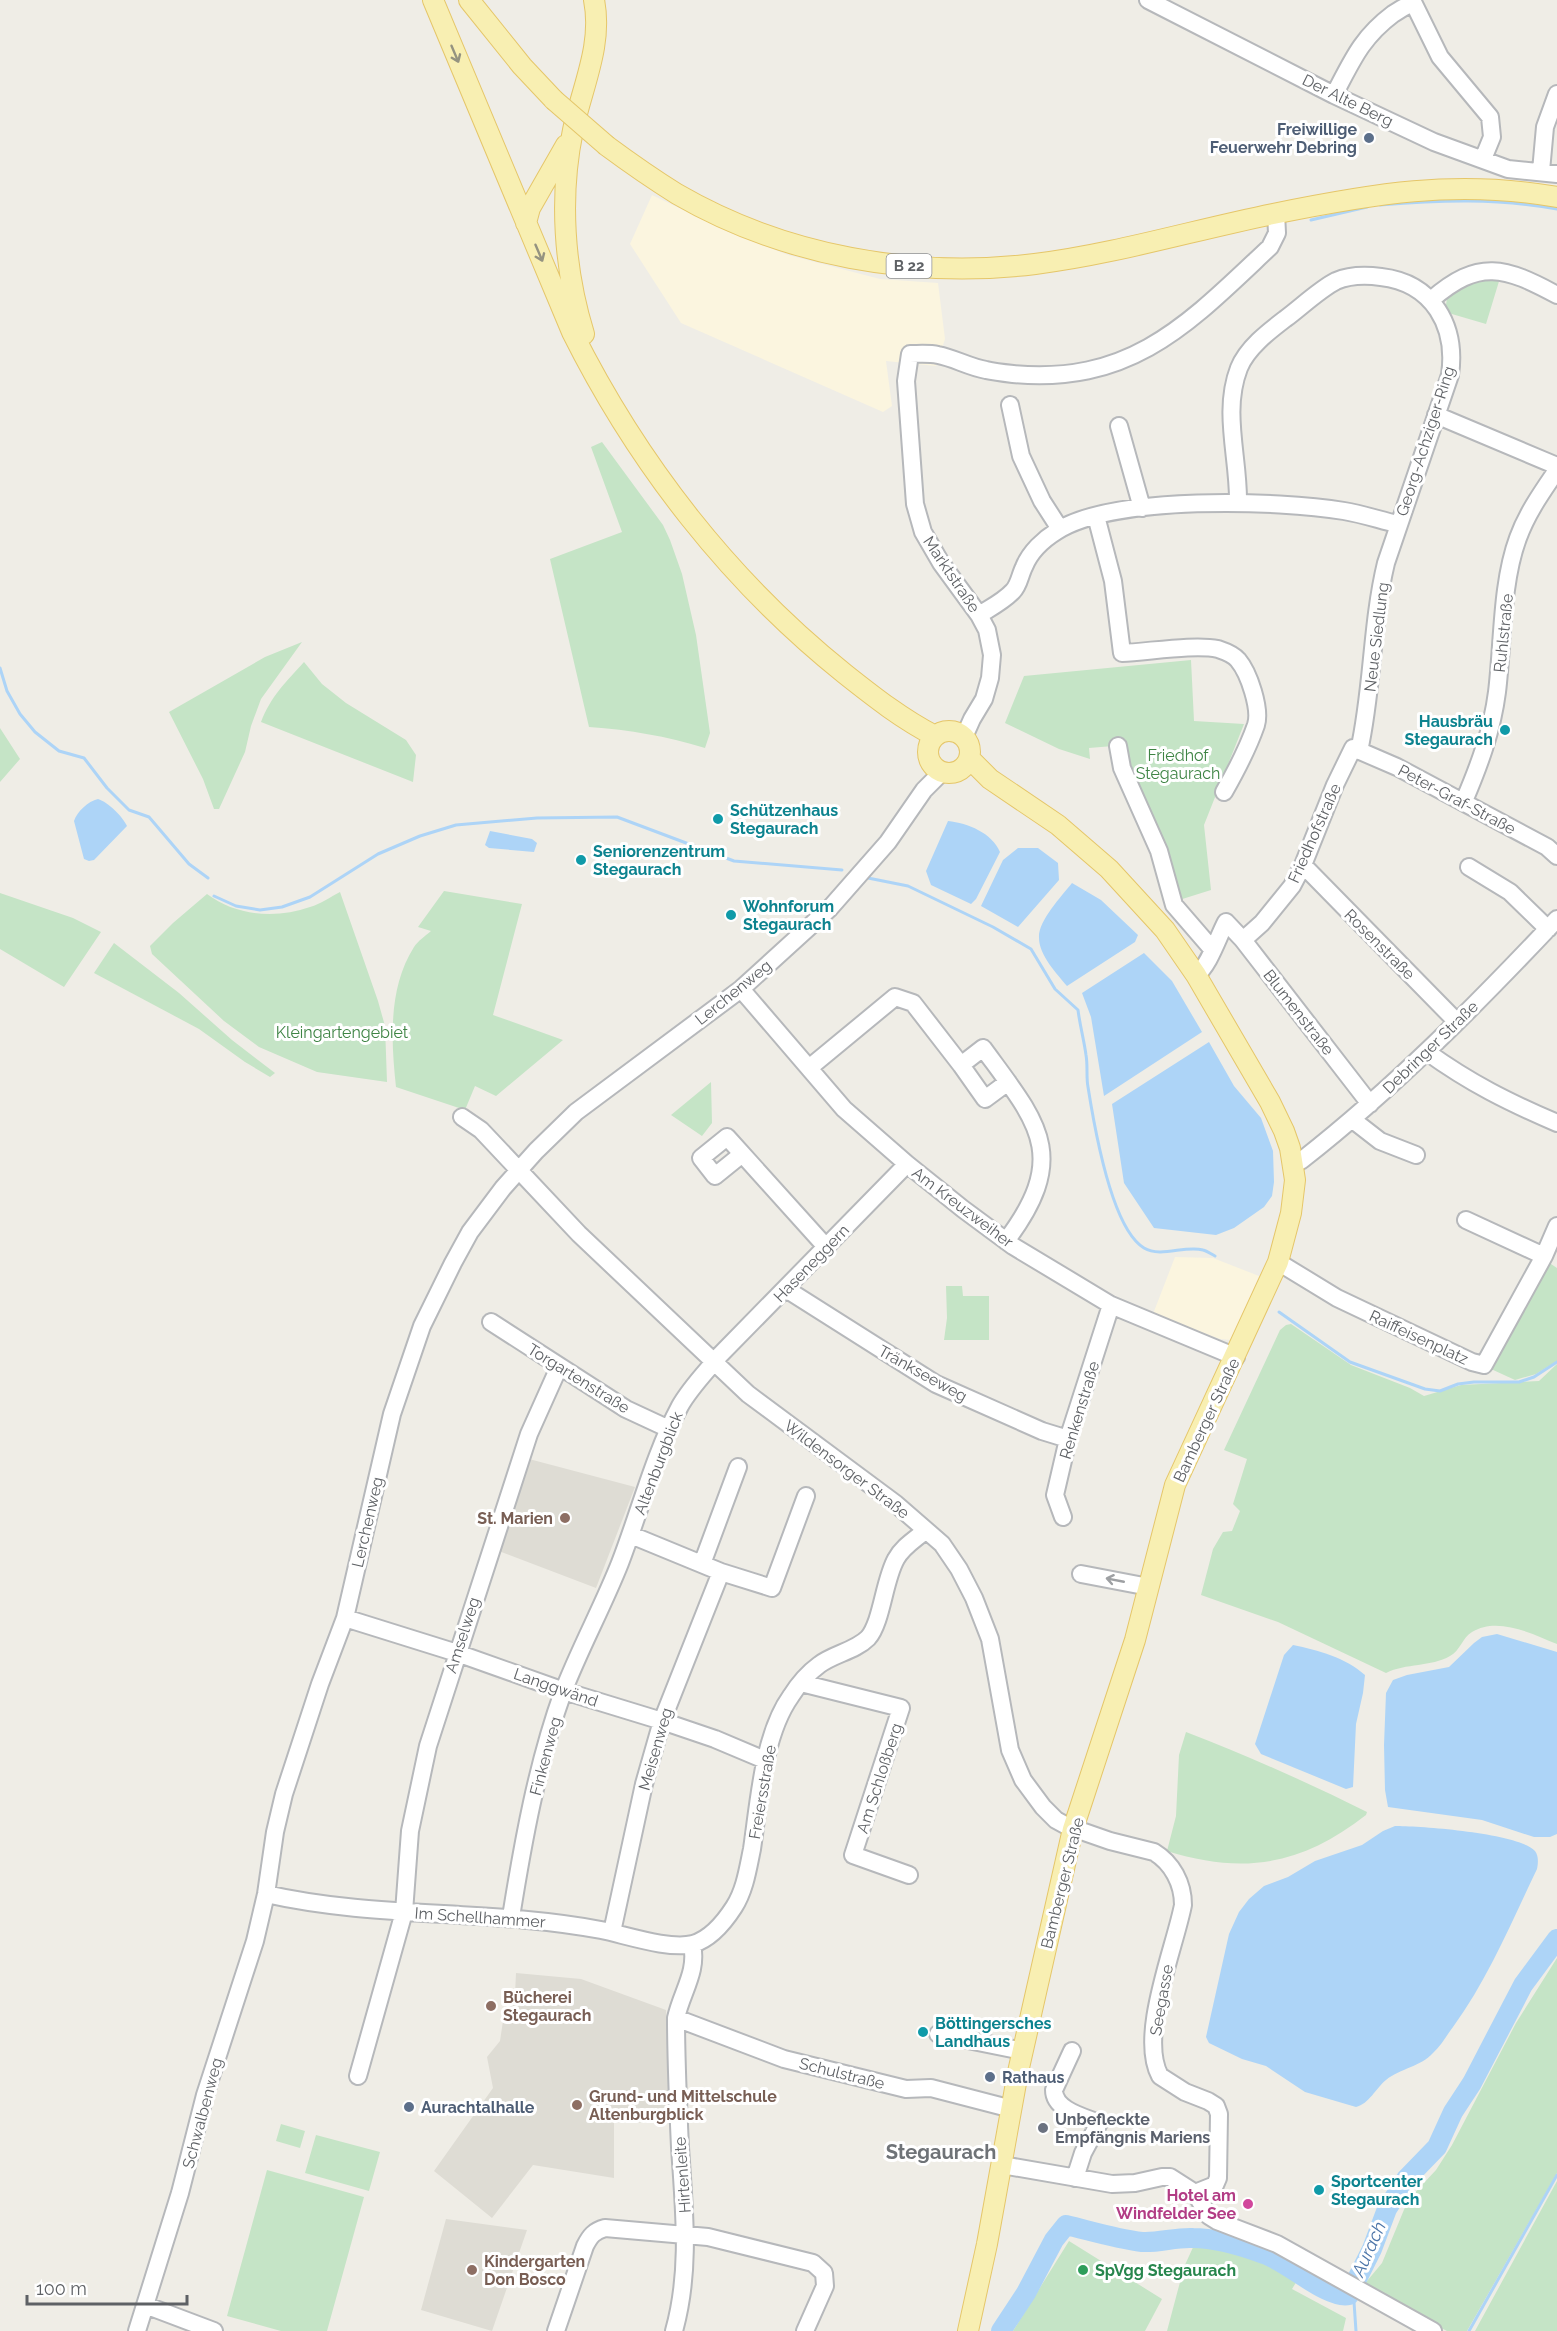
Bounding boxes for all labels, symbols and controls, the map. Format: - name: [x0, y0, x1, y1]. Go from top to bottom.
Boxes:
- one-way arrow: [450, 44, 461, 63]
- street label: Der Alte Berg: [1299, 70, 1396, 131]
- place label: Freiwillige Feuerwehr Debring: [1210, 120, 1357, 157]
- marker: Freiwillige Feuerwehr Debring: [1362, 131, 1376, 145]
- one-way arrow: [534, 243, 545, 262]
- road number: B 22: [886, 254, 932, 278]
- street label: Georg-Achziger-Ring: [1392, 364, 1459, 519]
- street label: Marktstraße: [919, 533, 984, 616]
- street label: Neue Siedlung: [1360, 581, 1393, 693]
- street label: Ruhlstraße: [1490, 593, 1517, 673]
- place label: Hausbräu Stegaurach: [1405, 712, 1493, 749]
- marker: Hausbräu Stegaurach: [1498, 723, 1512, 737]
- park label: Friedhof Stegaurach: [1136, 746, 1220, 783]
- street label: Peter-Graf-Straße: [1395, 760, 1519, 838]
- street label: Friedhofstraße: [1284, 781, 1345, 886]
- place label: Schützenhaus Stegaurach: [730, 801, 838, 838]
- marker: Schützenhaus Stegaurach: [711, 812, 725, 826]
- place label: Seniorenzentrum Stegaurach: [593, 842, 725, 879]
- marker: Seniorenzentrum Stegaurach: [574, 853, 588, 867]
- place label: Wohnforum Stegaurach: [743, 897, 834, 934]
- street label: Rosenstraße: [1340, 905, 1419, 984]
- marker: Wohnforum Stegaurach: [724, 908, 738, 922]
- street label: Lerchenweg: [691, 956, 775, 1029]
- street label: Blumenstraße: [1259, 966, 1338, 1059]
- street label: Debringer Straße: [1379, 997, 1482, 1098]
- park label: Kleingartengebiet: [276, 1023, 409, 1042]
- street label: Am Kreuzweiher: [908, 1163, 1017, 1252]
- street label: Haseneggern: [770, 1221, 853, 1306]
- street label: Raiffeisenplatz: [1366, 1306, 1471, 1369]
- street label: Torgartenstraße: [524, 1339, 633, 1417]
- street label: Tränkseeweg: [875, 1341, 971, 1406]
- street label: Bamberger Straße: [1169, 1355, 1244, 1485]
- street label: Renkenstraße: [1056, 1359, 1103, 1461]
- street label: Altenburgblick: [630, 1409, 687, 1517]
- street label: Wildensorger Straße: [780, 1416, 913, 1523]
- street label: Lerchenweg: [348, 1475, 387, 1569]
- place label: St. Marien: [477, 1509, 553, 1528]
- marker: St. Marien: [558, 1511, 572, 1525]
- one-way arrow: [1106, 1574, 1125, 1585]
- street label: Amselweg: [441, 1595, 484, 1676]
- street label: Langgwänd: [511, 1664, 601, 1711]
- street label: Meisenweg: [635, 1706, 676, 1793]
- street label: Finkenweg: [526, 1715, 565, 1798]
- street label: Am Schloßberg: [853, 1721, 906, 1836]
- street label: Freiersstraße: [745, 1743, 780, 1841]
- street label: Bamberger Straße: [1037, 1815, 1088, 1951]
- street label: Im Schellhammer: [414, 1903, 546, 1932]
- street label: Seegasse: [1146, 1963, 1177, 2037]
- place label: Bücherei Stegaurach: [503, 1988, 591, 2025]
- marker: Bücherei Stegaurach: [484, 1999, 498, 2013]
- place label: Böttingersches Landhaus: [935, 2014, 1052, 2051]
- marker: Böttingersches Landhaus: [916, 2025, 930, 2039]
- street label: Schulstraße: [797, 2054, 887, 2093]
- street label: Schwalbenweg: [179, 2056, 226, 2171]
- place label: Rathaus: [1002, 2068, 1064, 2087]
- marker: Rathaus: [983, 2070, 997, 2084]
- place label: Grund- und Mittelschule Altenburgblick: [589, 2087, 777, 2124]
- place label: Aurachtalhalle: [421, 2098, 535, 2117]
- marker: Grund- und Mittelschule Altenburgblick: [570, 2098, 584, 2112]
- marker: Aurachtalhalle: [402, 2100, 416, 2114]
- place label: Unbefleckte Empfängnis Mariens: [1055, 2110, 1210, 2147]
- marker: Unbefleckte Empfängnis Mariens: [1036, 2121, 1050, 2135]
- street label: Hirtenleite: [670, 2136, 695, 2214]
- district label: Stegaurach: [886, 2140, 996, 2164]
- place label: Sportcenter Stegaurach: [1331, 2172, 1423, 2209]
- marker: Sportcenter Stegaurach: [1312, 2183, 1326, 2197]
- place label: Hotel am Windfelder See: [1116, 2186, 1236, 2223]
- marker: Hotel am Windfelder See: [1241, 2197, 1255, 2211]
- water label: Aurach: [1347, 2218, 1390, 2280]
- place label: Kindergarten Don Bosco: [484, 2252, 585, 2289]
- place label: SpVgg Stegaurach: [1095, 2261, 1236, 2280]
- marker: Kindergarten Don Bosco: [465, 2263, 479, 2277]
- marker: SpVgg Stegaurach: [1076, 2263, 1090, 2277]
- scale bar: [27, 2268, 188, 2306]
- text: 100 m: [36, 2278, 87, 2299]

